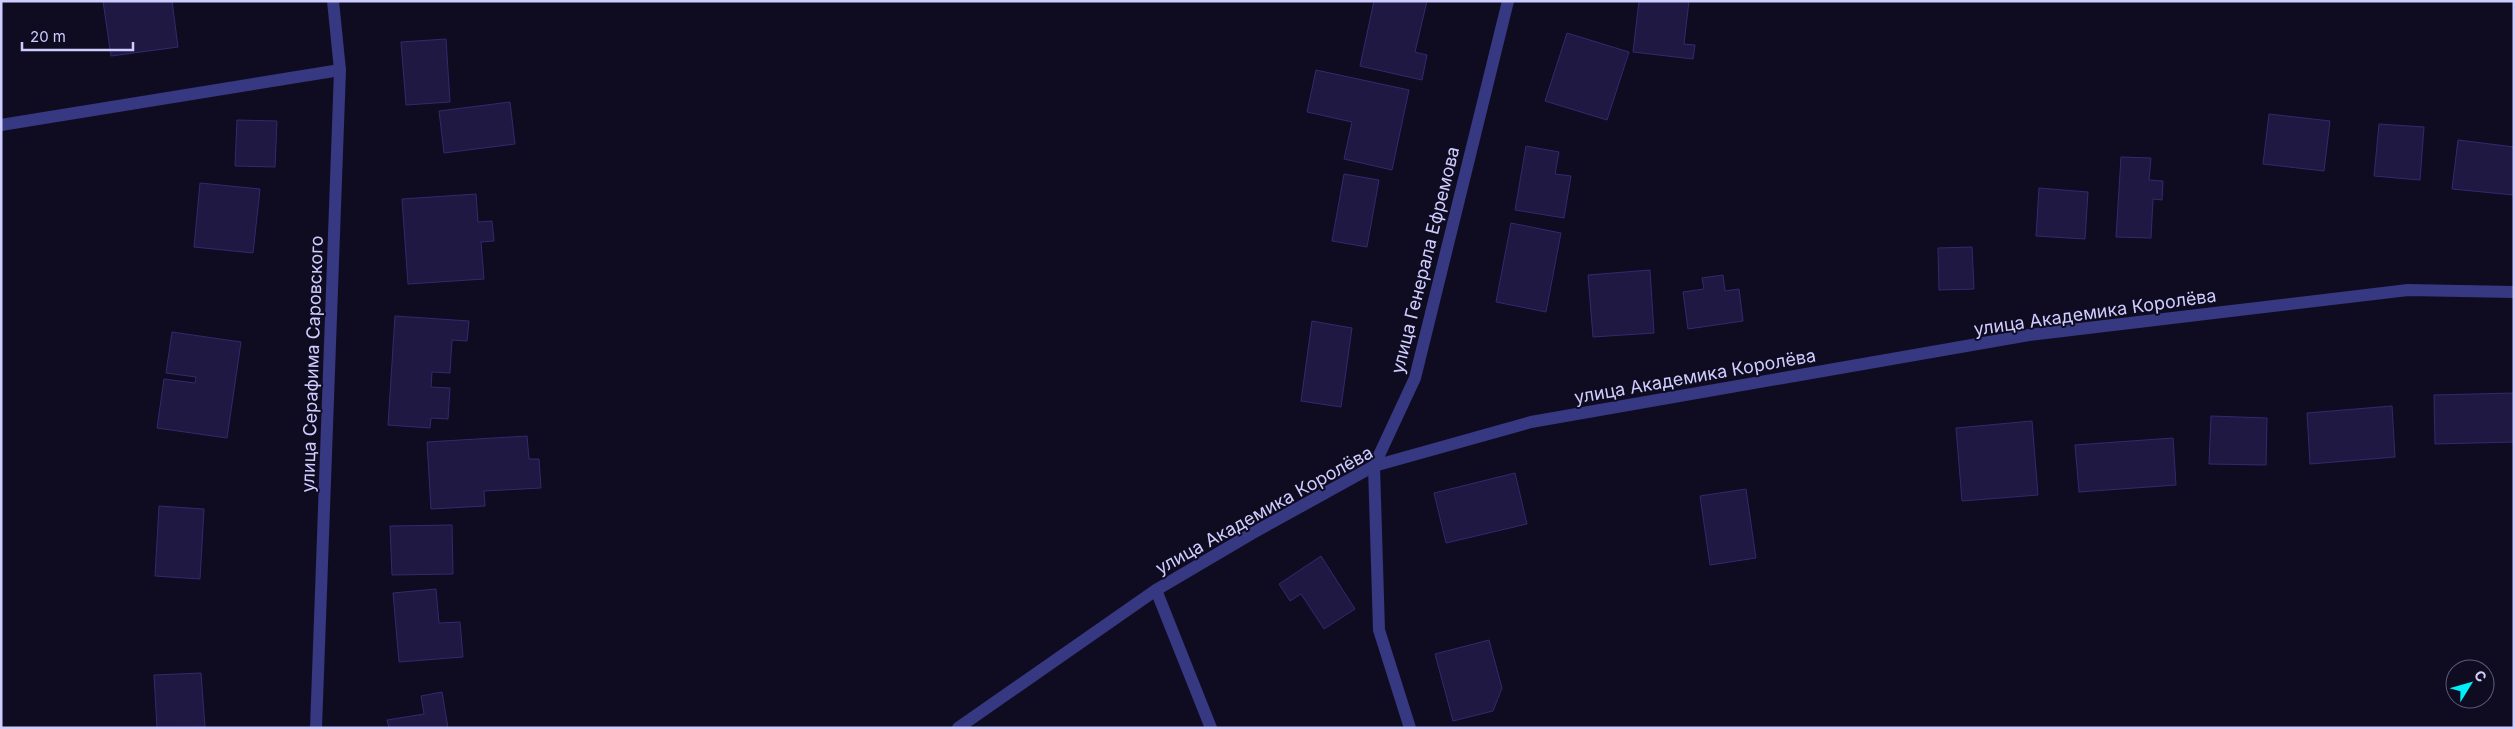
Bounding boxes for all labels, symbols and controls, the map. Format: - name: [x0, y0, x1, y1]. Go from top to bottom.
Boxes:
- scale bar: [22, 20, 134, 52]
- text: 20 m: [30, 27, 66, 46]
- street label: улица Генерала Ефремова: [1387, 144, 1463, 376]
- street label: улица Серафима Саровского: [297, 235, 327, 493]
- street label: улица Академика Королёва: [1972, 285, 2218, 339]
- street label: улица Академика Королёва: [1573, 344, 1817, 408]
- street label: улица Академика Королёва: [1152, 441, 1376, 579]
- north arrow: [2445, 659, 2495, 709]
- text: С: [2471, 667, 2491, 685]

